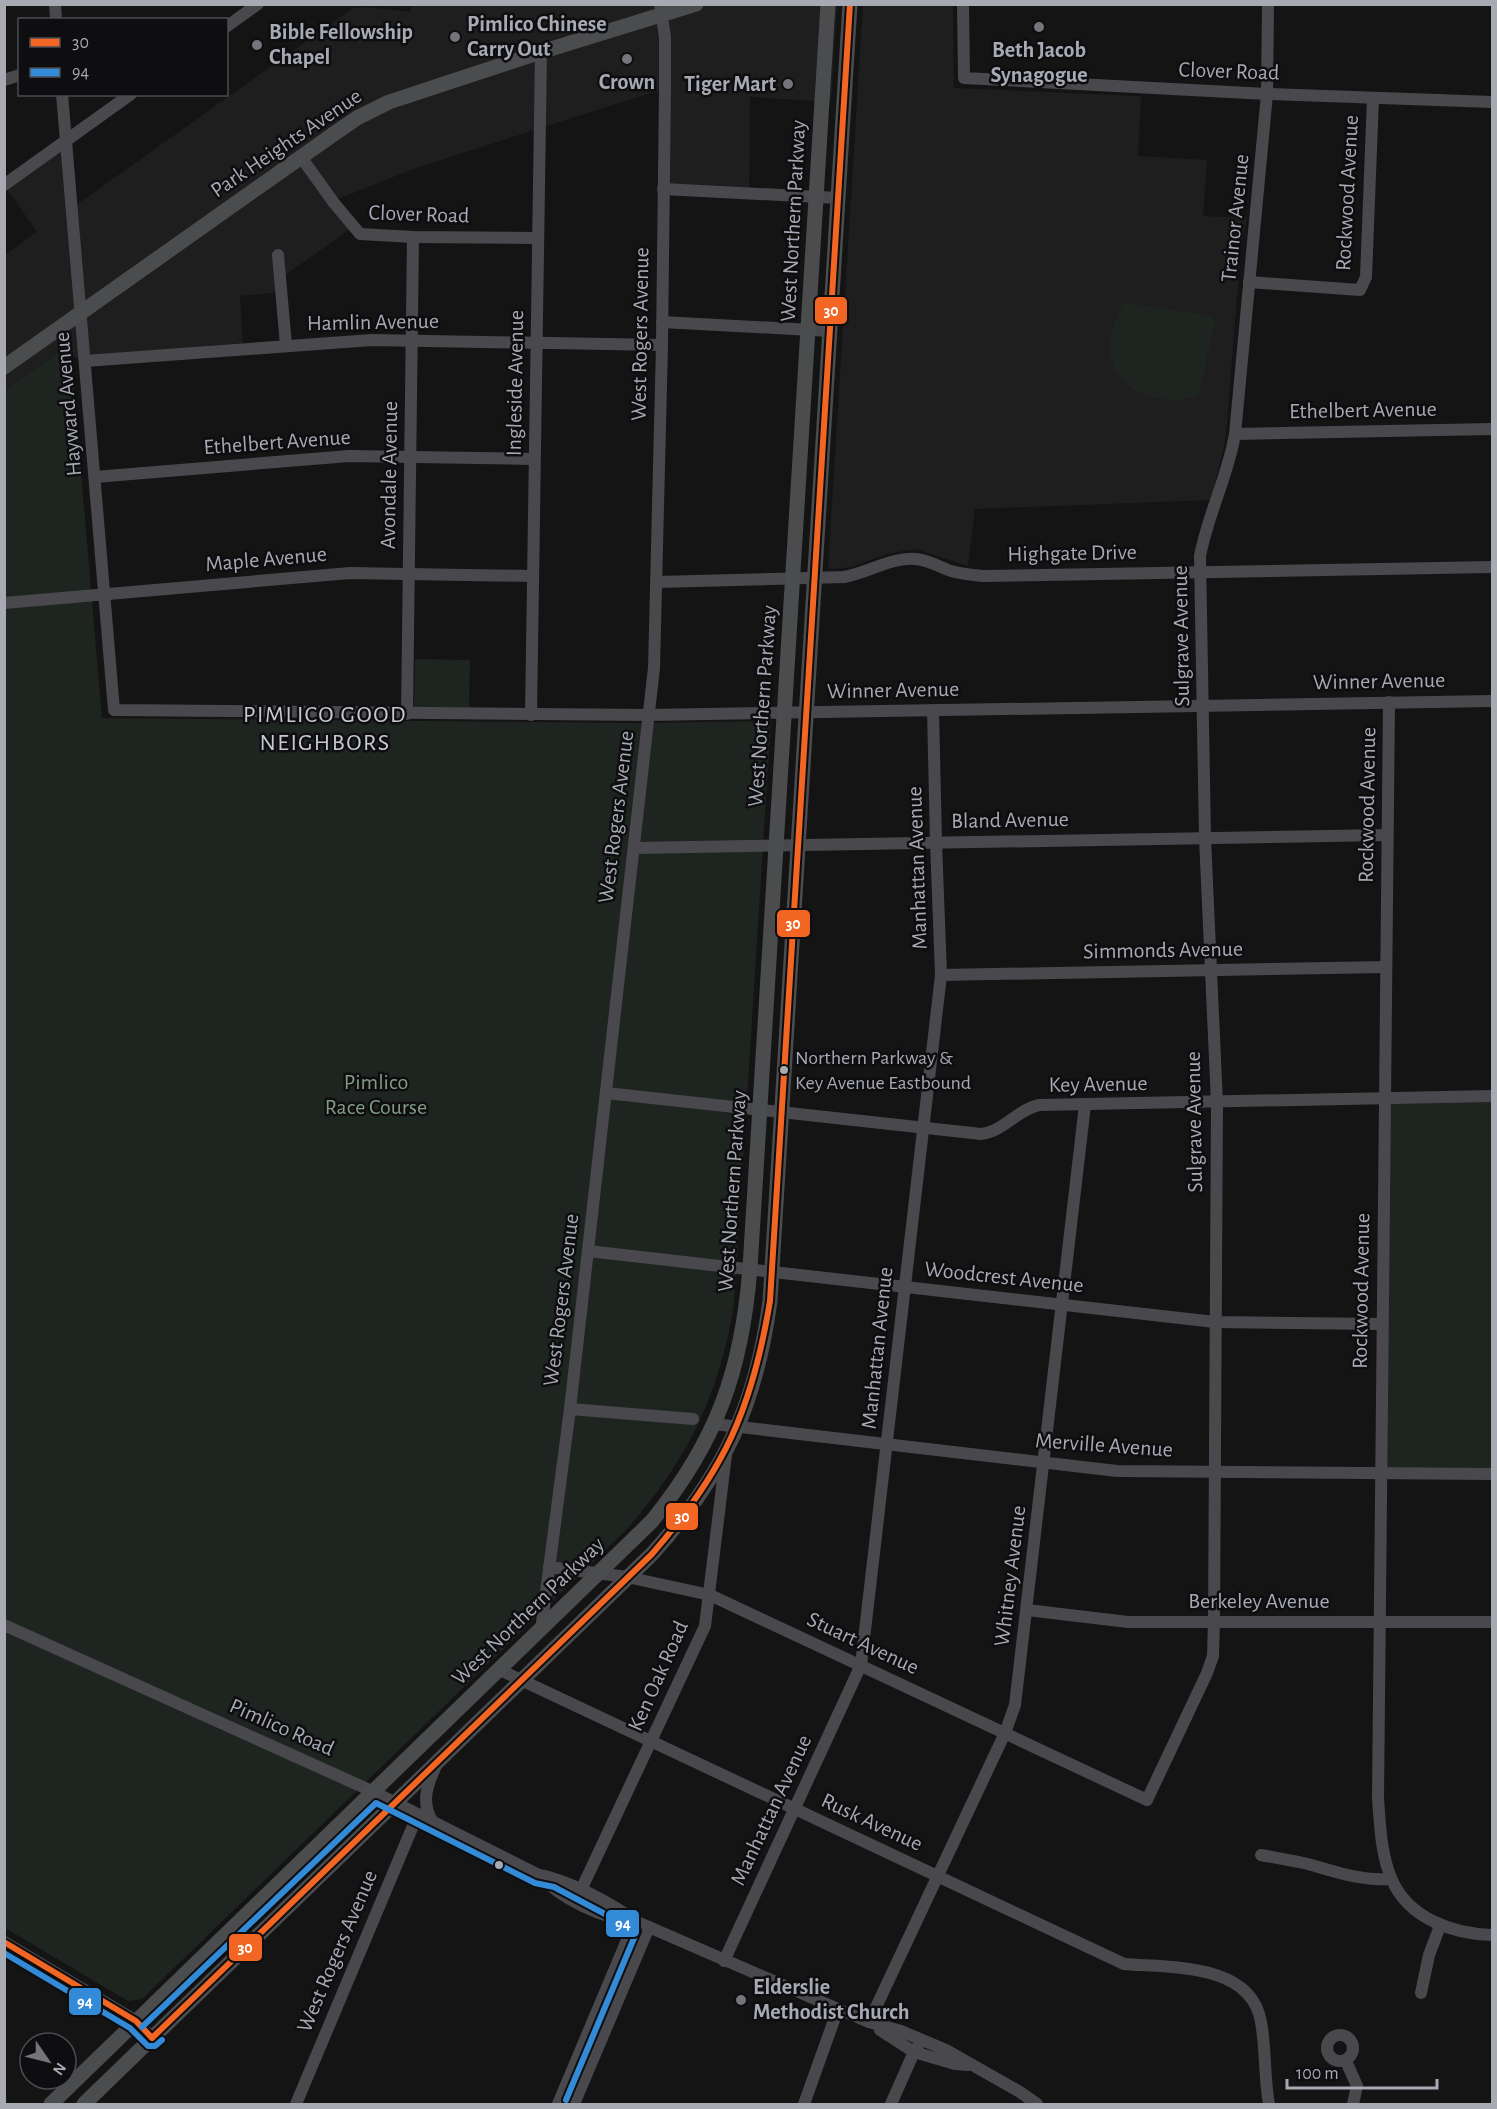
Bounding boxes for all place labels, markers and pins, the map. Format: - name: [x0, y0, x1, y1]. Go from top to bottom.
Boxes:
- place label: Pimlico Chinese Carry Out: [467, 13, 607, 61]
- marker: Beth Jacob Synagogue: [1032, 20, 1046, 34]
- place label: Bible Fellowship Chapel: [269, 21, 413, 68]
- marker: Pimlico Chinese Carry Out: [448, 30, 462, 44]
- marker: Bible Fellowship Chapel: [250, 38, 264, 52]
- place label: Beth Jacob Synagogue: [990, 39, 1088, 87]
- marker: Crown: [620, 52, 634, 66]
- place label: Crown: [599, 71, 655, 93]
- place label: Tiger Mart: [684, 73, 777, 95]
- marker: Tiger Mart: [781, 77, 795, 91]
- place label: Northern Parkway & Key Avenue Eastbound: [795, 1048, 971, 1093]
- marker: Northern Parkway & Key Avenue Eastbound: [778, 1064, 790, 1076]
- unlabelled marker: [493, 1859, 505, 1871]
- place label: Elderslie Methodist Church: [753, 1976, 909, 2023]
- marker: Elderslie Methodist Church: [734, 1993, 748, 2007]

